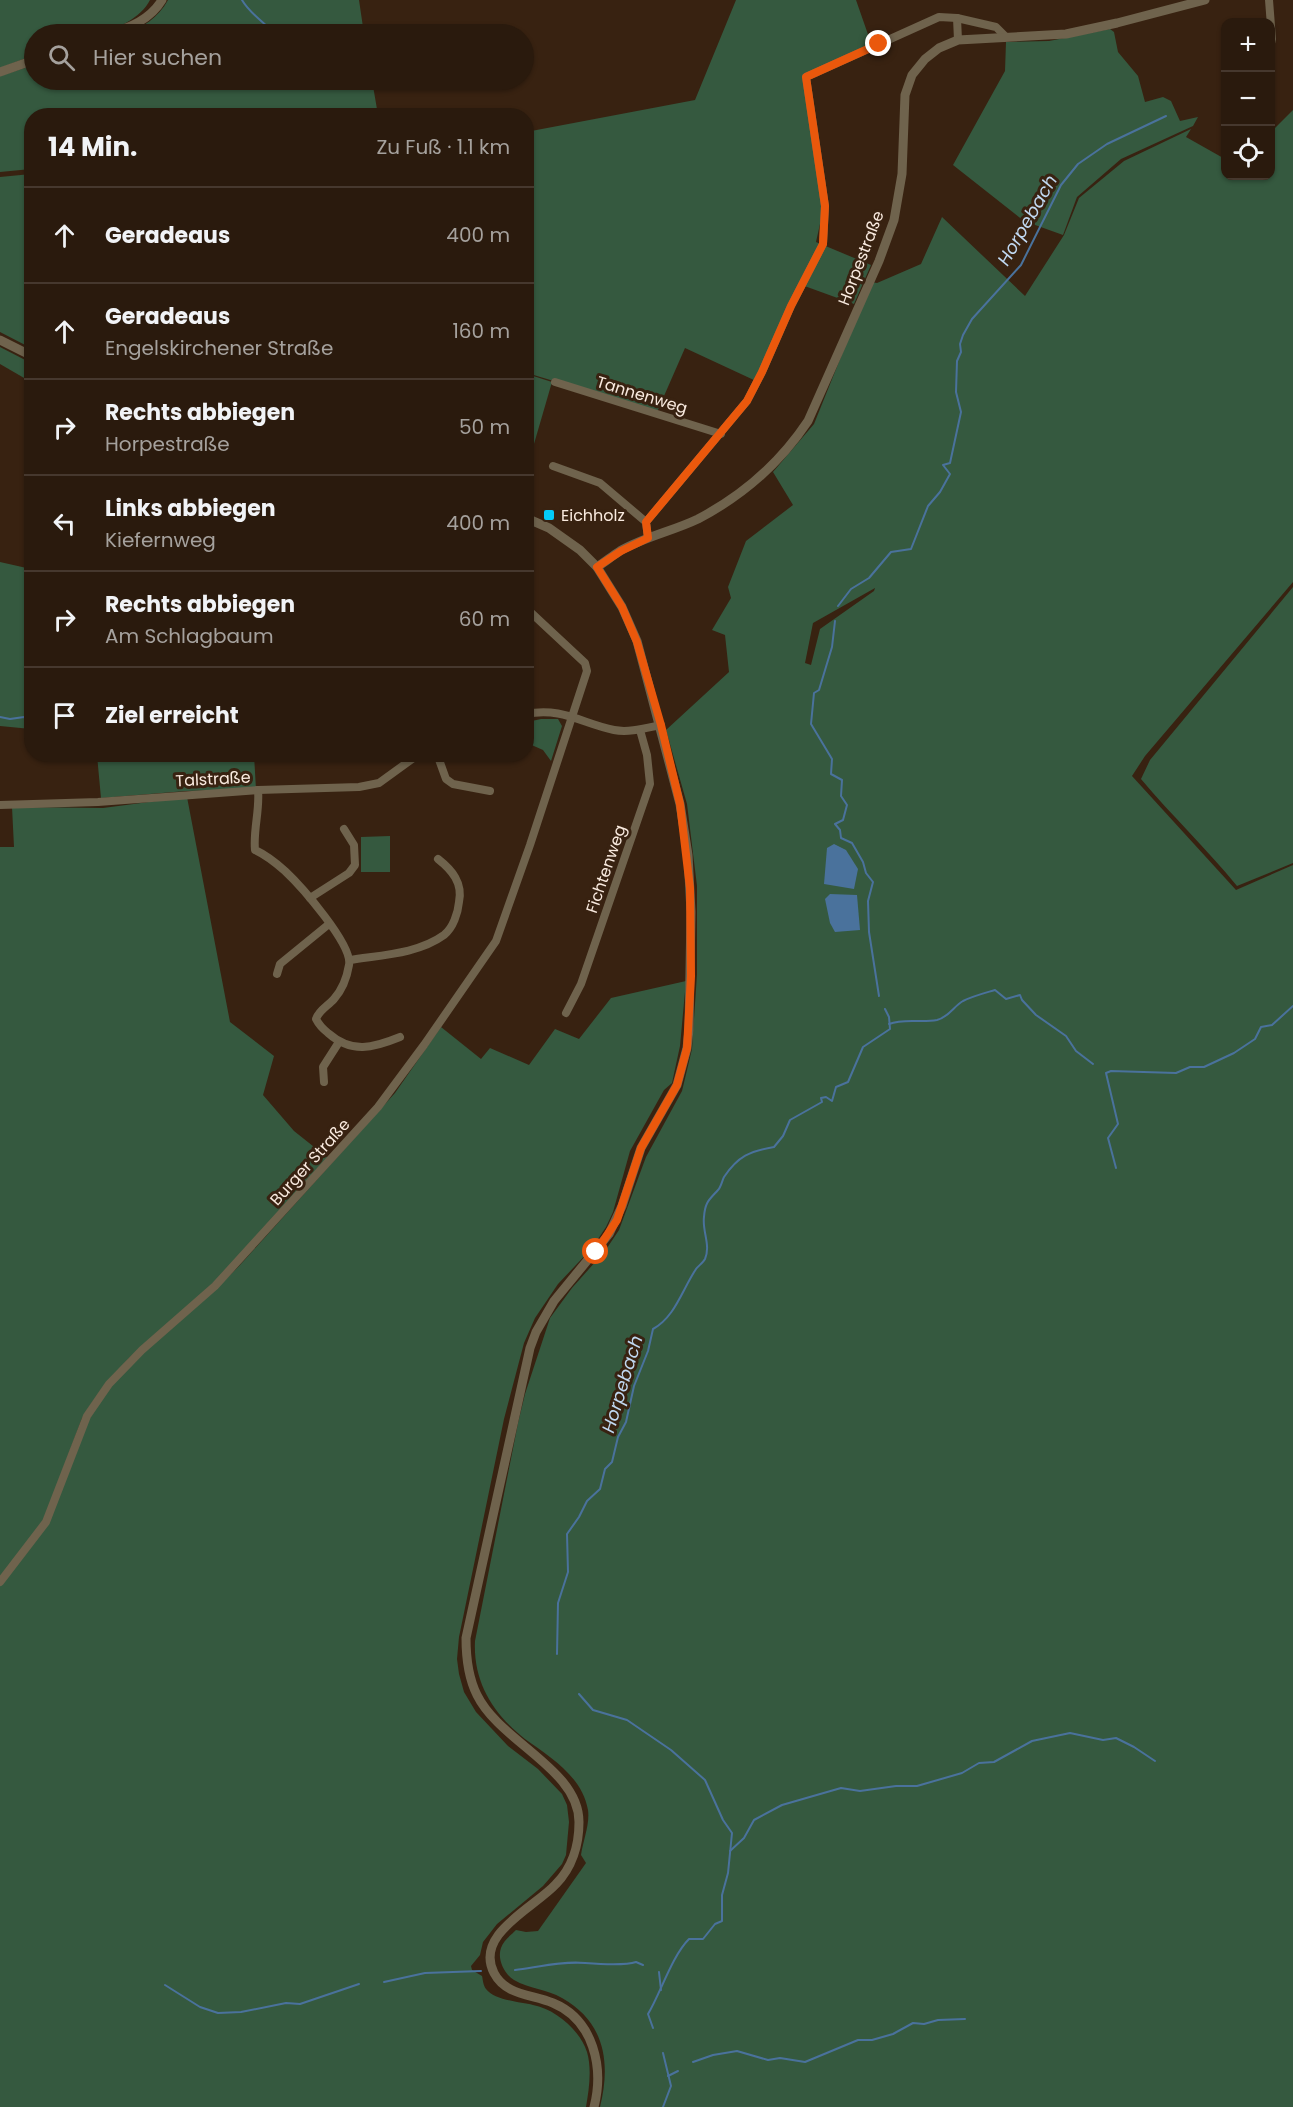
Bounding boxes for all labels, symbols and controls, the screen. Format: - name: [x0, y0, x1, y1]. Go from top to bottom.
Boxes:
- map controls: [1221, 18, 1275, 180]
- button: +: [1221, 18, 1275, 72]
- search box: [24, 24, 534, 90]
- route end: [865, 30, 891, 56]
- icon: search: [45, 41, 78, 74]
- text: Hier suchen: [93, 42, 222, 73]
- button: −: [1221, 72, 1275, 126]
- button: locate: [1221, 126, 1275, 180]
- text: 14 Min.: [48, 129, 137, 165]
- text: Zu Fuß · 1.1 km: [376, 133, 510, 161]
- water label: Horpebach: [991, 170, 1063, 270]
- street label: Horpestraße: [832, 207, 890, 309]
- icon: ahead: [48, 219, 81, 252]
- text: Geradeaus: [105, 220, 230, 251]
- text: 400 m: [446, 221, 510, 249]
- text: Geradeaus: [105, 301, 230, 332]
- icon: ahead: [48, 315, 81, 348]
- text: 160 m: [452, 317, 510, 345]
- text: Engelskirchener Straße: [105, 334, 333, 362]
- street label: Tannenweg: [594, 370, 690, 420]
- text: Rechts abbiegen: [105, 397, 295, 428]
- icon: right: [48, 411, 81, 444]
- text: 50 m: [459, 413, 510, 441]
- text: Horpestraße: [105, 430, 230, 458]
- text: Links abbiegen: [105, 493, 276, 524]
- place label: Eichholz: [561, 504, 625, 527]
- icon: left: [48, 507, 81, 540]
- marker: Eichholz: [542, 508, 556, 522]
- text: 400 m: [446, 509, 510, 537]
- text: Kiefernweg: [105, 526, 216, 554]
- text: Rechts abbiegen: [105, 589, 295, 620]
- icon: right: [48, 603, 81, 636]
- text: 60 m: [459, 605, 510, 633]
- text: Am Schlagbaum: [105, 622, 274, 650]
- icon: arrive: [48, 699, 81, 732]
- text: Ziel erreicht: [105, 700, 239, 731]
- street label: Talstraße: [175, 766, 251, 792]
- street label: Fichtenweg: [580, 822, 632, 916]
- street label: Burger Straße: [265, 1113, 355, 1210]
- route start: [582, 1238, 608, 1264]
- water label: Horpebach: [595, 1332, 649, 1436]

